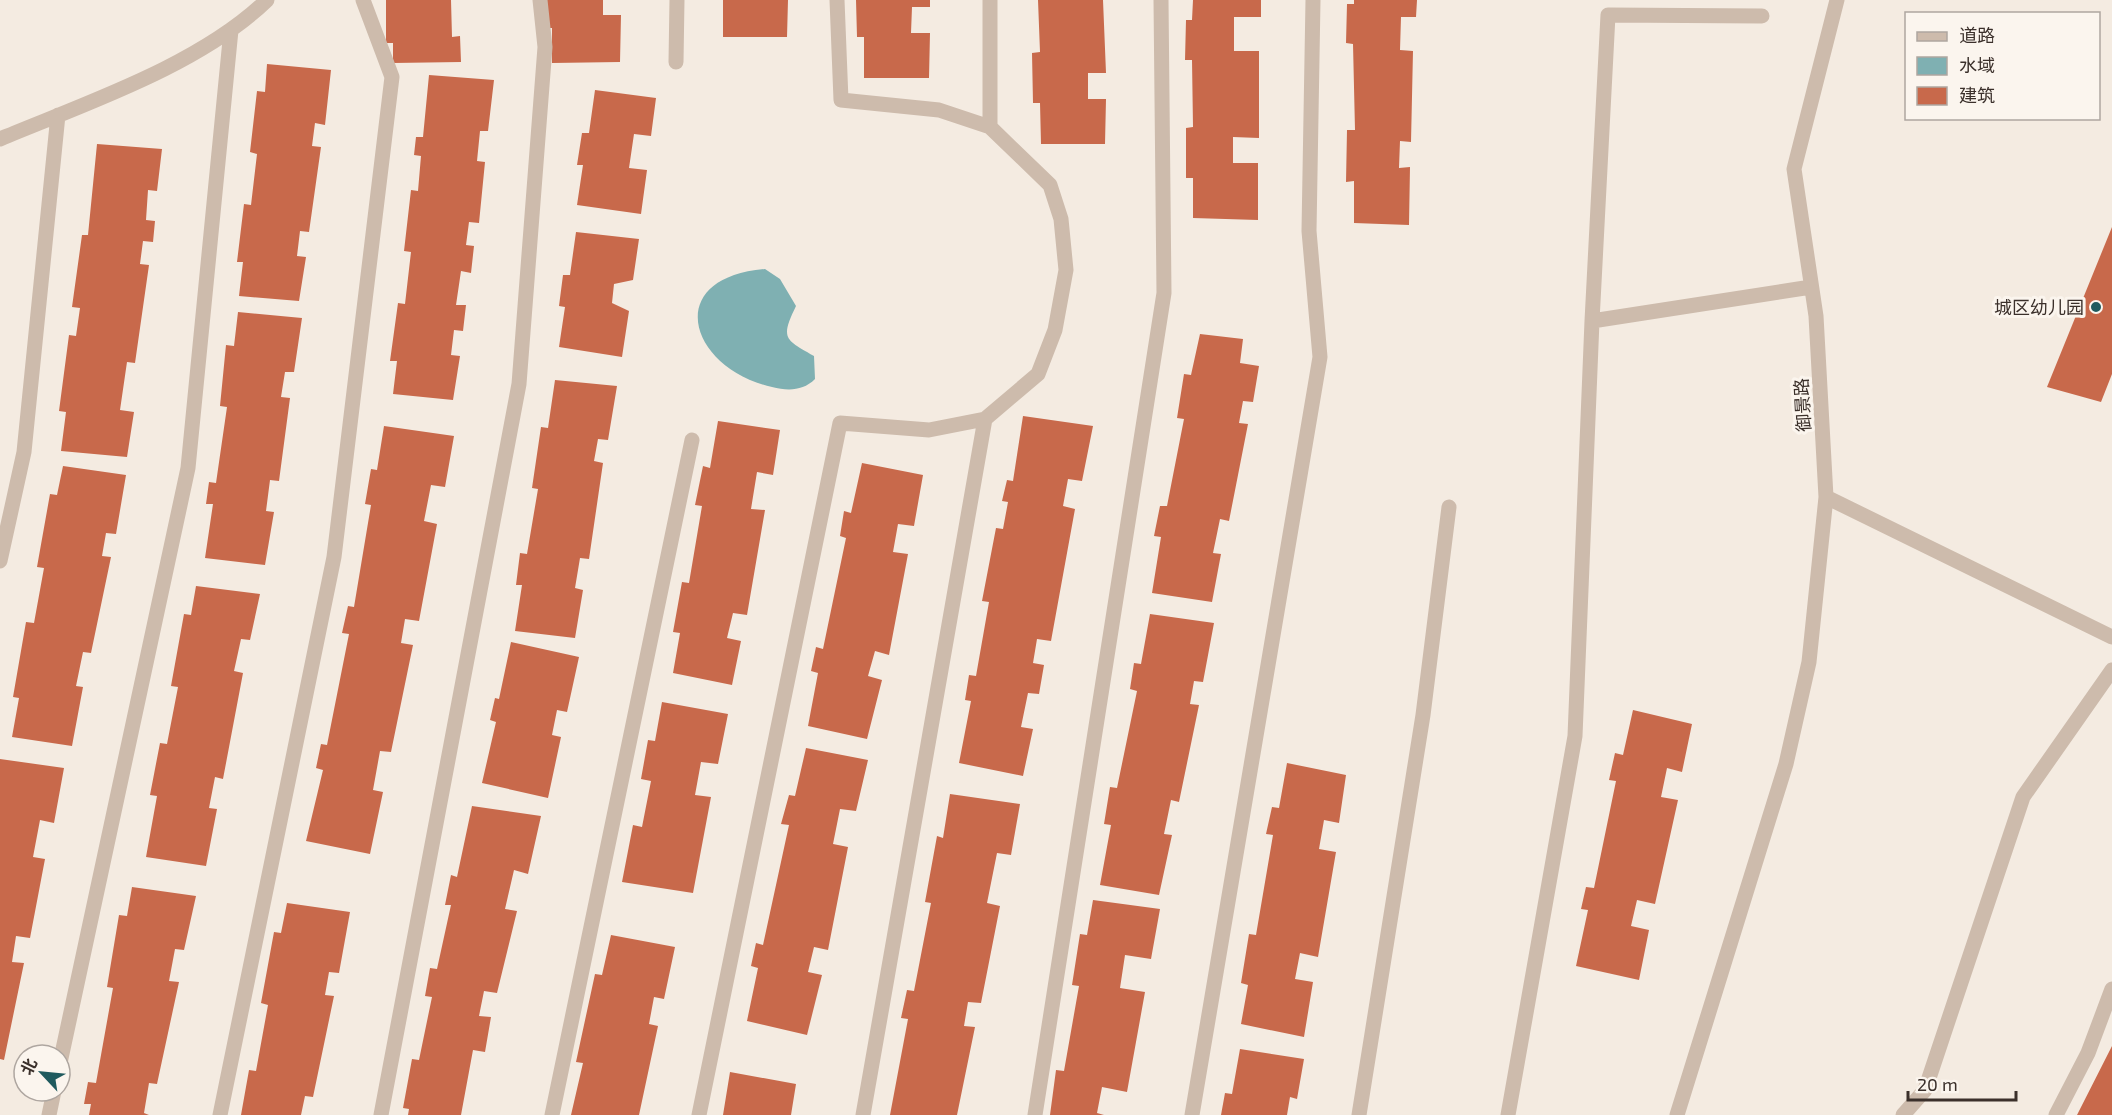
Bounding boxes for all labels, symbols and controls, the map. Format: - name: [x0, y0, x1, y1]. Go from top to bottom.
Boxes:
- legend: [1905, 12, 2100, 120]
- text: 道路: [1959, 24, 1995, 46]
- text: 水域: [1959, 54, 1995, 76]
- text: 建筑: [1959, 84, 1995, 106]
- place label: 城区幼儿园: [1994, 296, 2084, 318]
- marker: 城区幼儿园: [2089, 300, 2103, 314]
- street label: 御景路: [1790, 377, 1814, 433]
- north arrow: [12, 1043, 72, 1103]
- text: 北: [16, 1055, 40, 1078]
- scale bar: [1908, 1064, 2016, 1102]
- text: 20 m: [1917, 1073, 1958, 1095]

